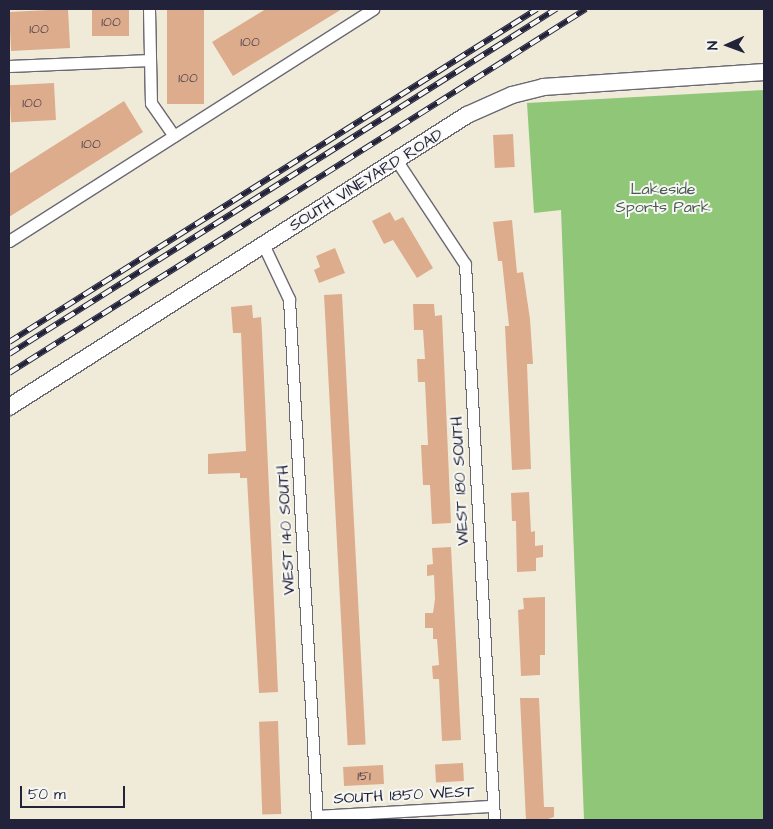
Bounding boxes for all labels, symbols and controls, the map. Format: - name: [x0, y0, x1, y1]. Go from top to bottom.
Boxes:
- house number: 100: [101, 14, 121, 30]
- north arrow: [703, 20, 753, 70]
- house number: 100: [29, 21, 49, 37]
- house number: 100: [240, 34, 260, 50]
- text: N: [703, 41, 723, 50]
- house number: 100: [178, 70, 198, 86]
- house number: 100: [22, 95, 42, 111]
- street label: SOUTH VINEYARD ROAD: [286, 125, 446, 235]
- house number: 100: [81, 136, 101, 152]
- park label: Lakeside Sports Park: [616, 179, 710, 217]
- street label: WEST 180 SOUTH: [447, 416, 473, 546]
- street label: WEST 140 SOUTH: [273, 464, 299, 596]
- house number: 151: [357, 768, 371, 784]
- scale bar: [22, 776, 128, 808]
- street label: SOUTH 1850 WEST: [333, 782, 475, 808]
- text: 50 m: [28, 784, 66, 805]

